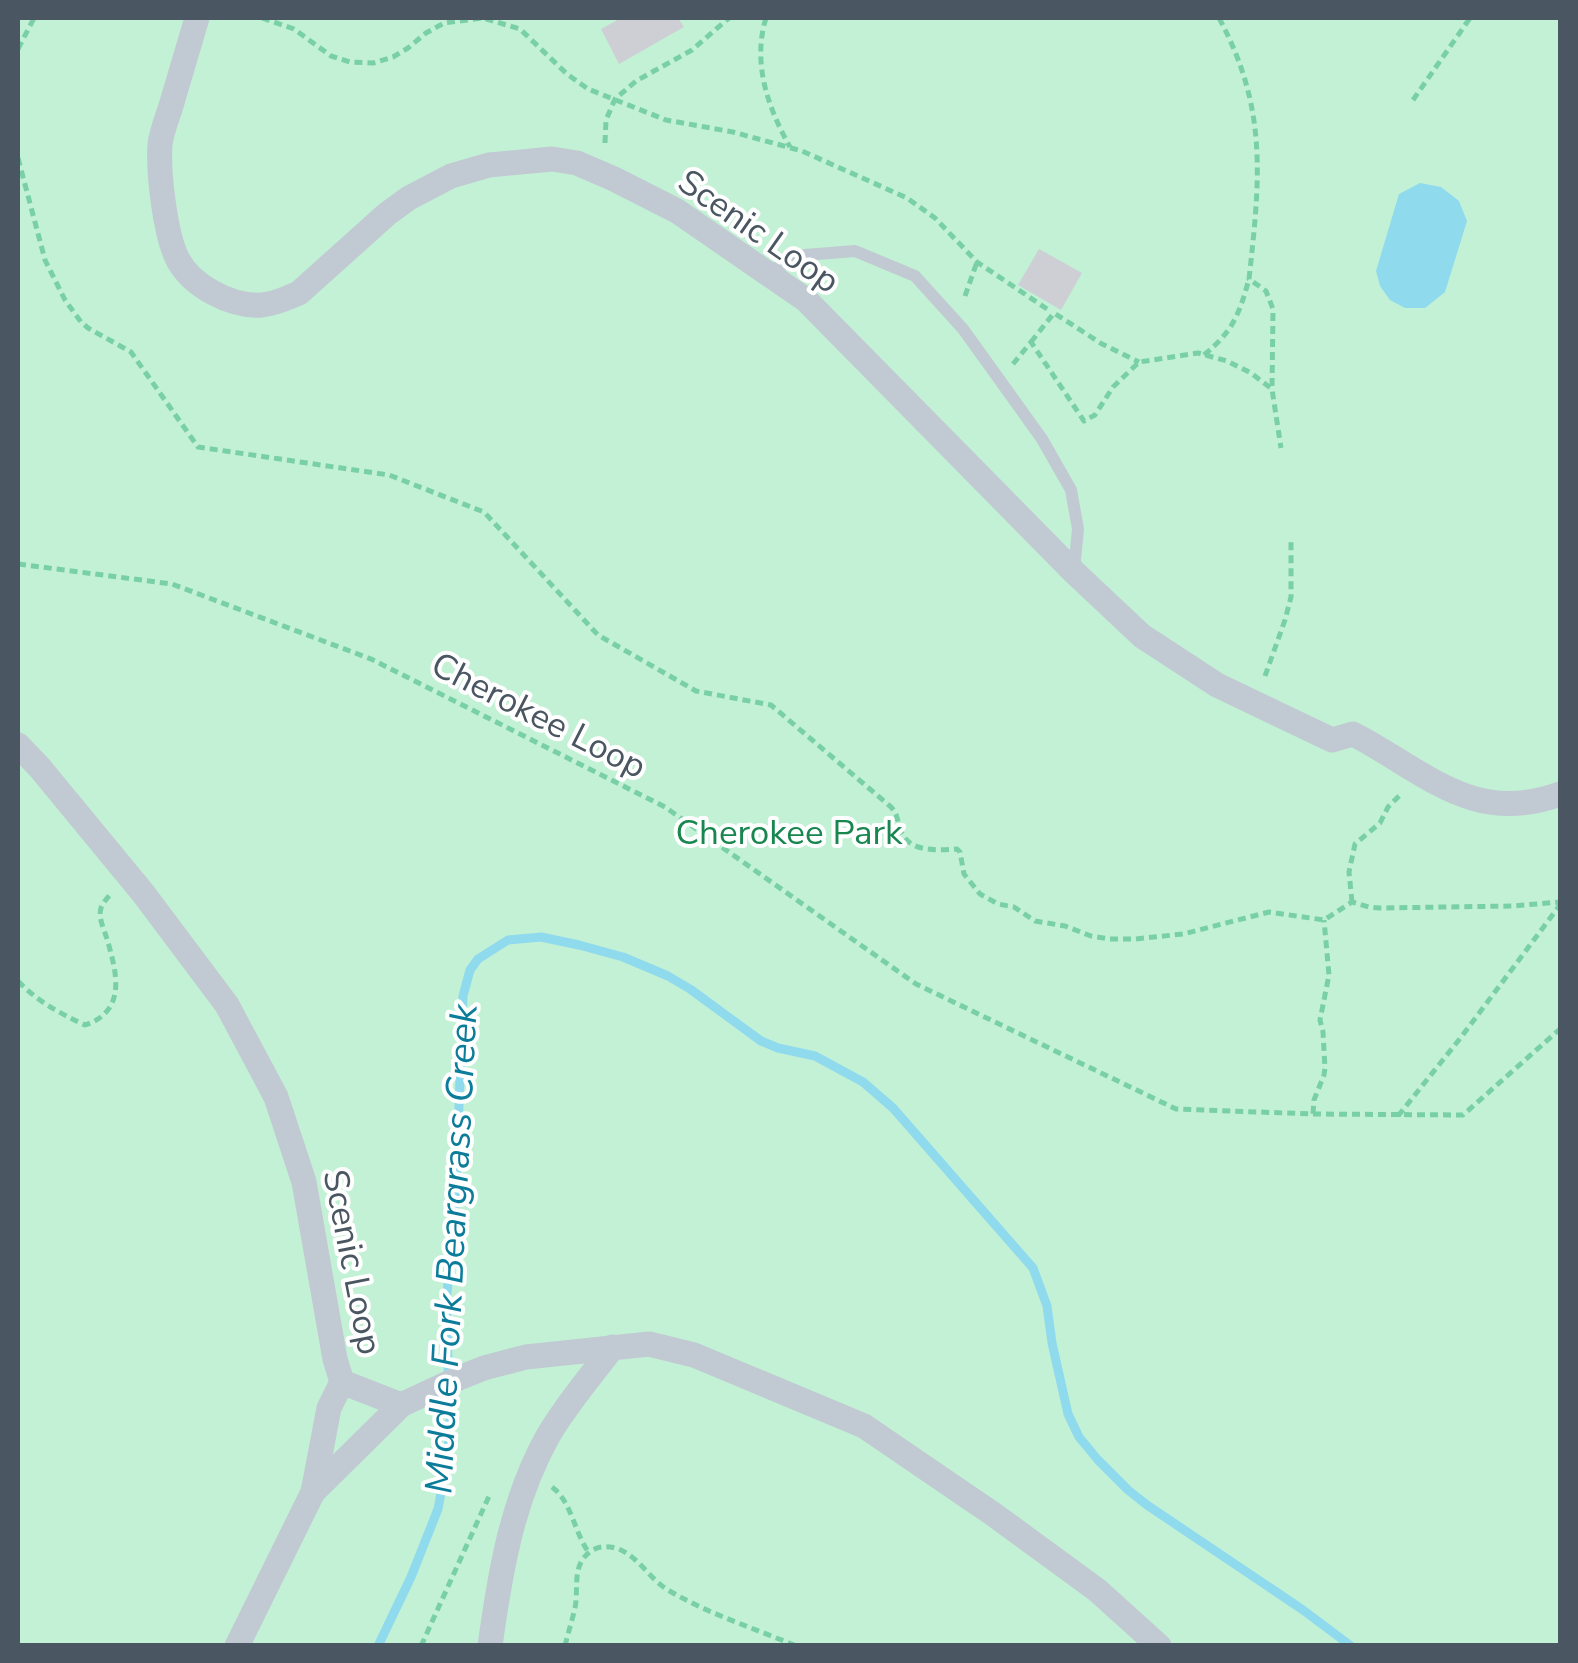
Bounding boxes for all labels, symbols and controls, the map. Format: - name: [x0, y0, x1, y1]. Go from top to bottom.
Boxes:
- street label: Scenic Loop: [668, 158, 849, 304]
- street label: Cherokee Loop: [423, 641, 654, 790]
- park label: Cherokee Park: [675, 809, 903, 856]
- water label: Middle Fork Beargrass Creek: [413, 1002, 490, 1495]
- street label: Scenic Loop: [312, 1166, 393, 1359]

